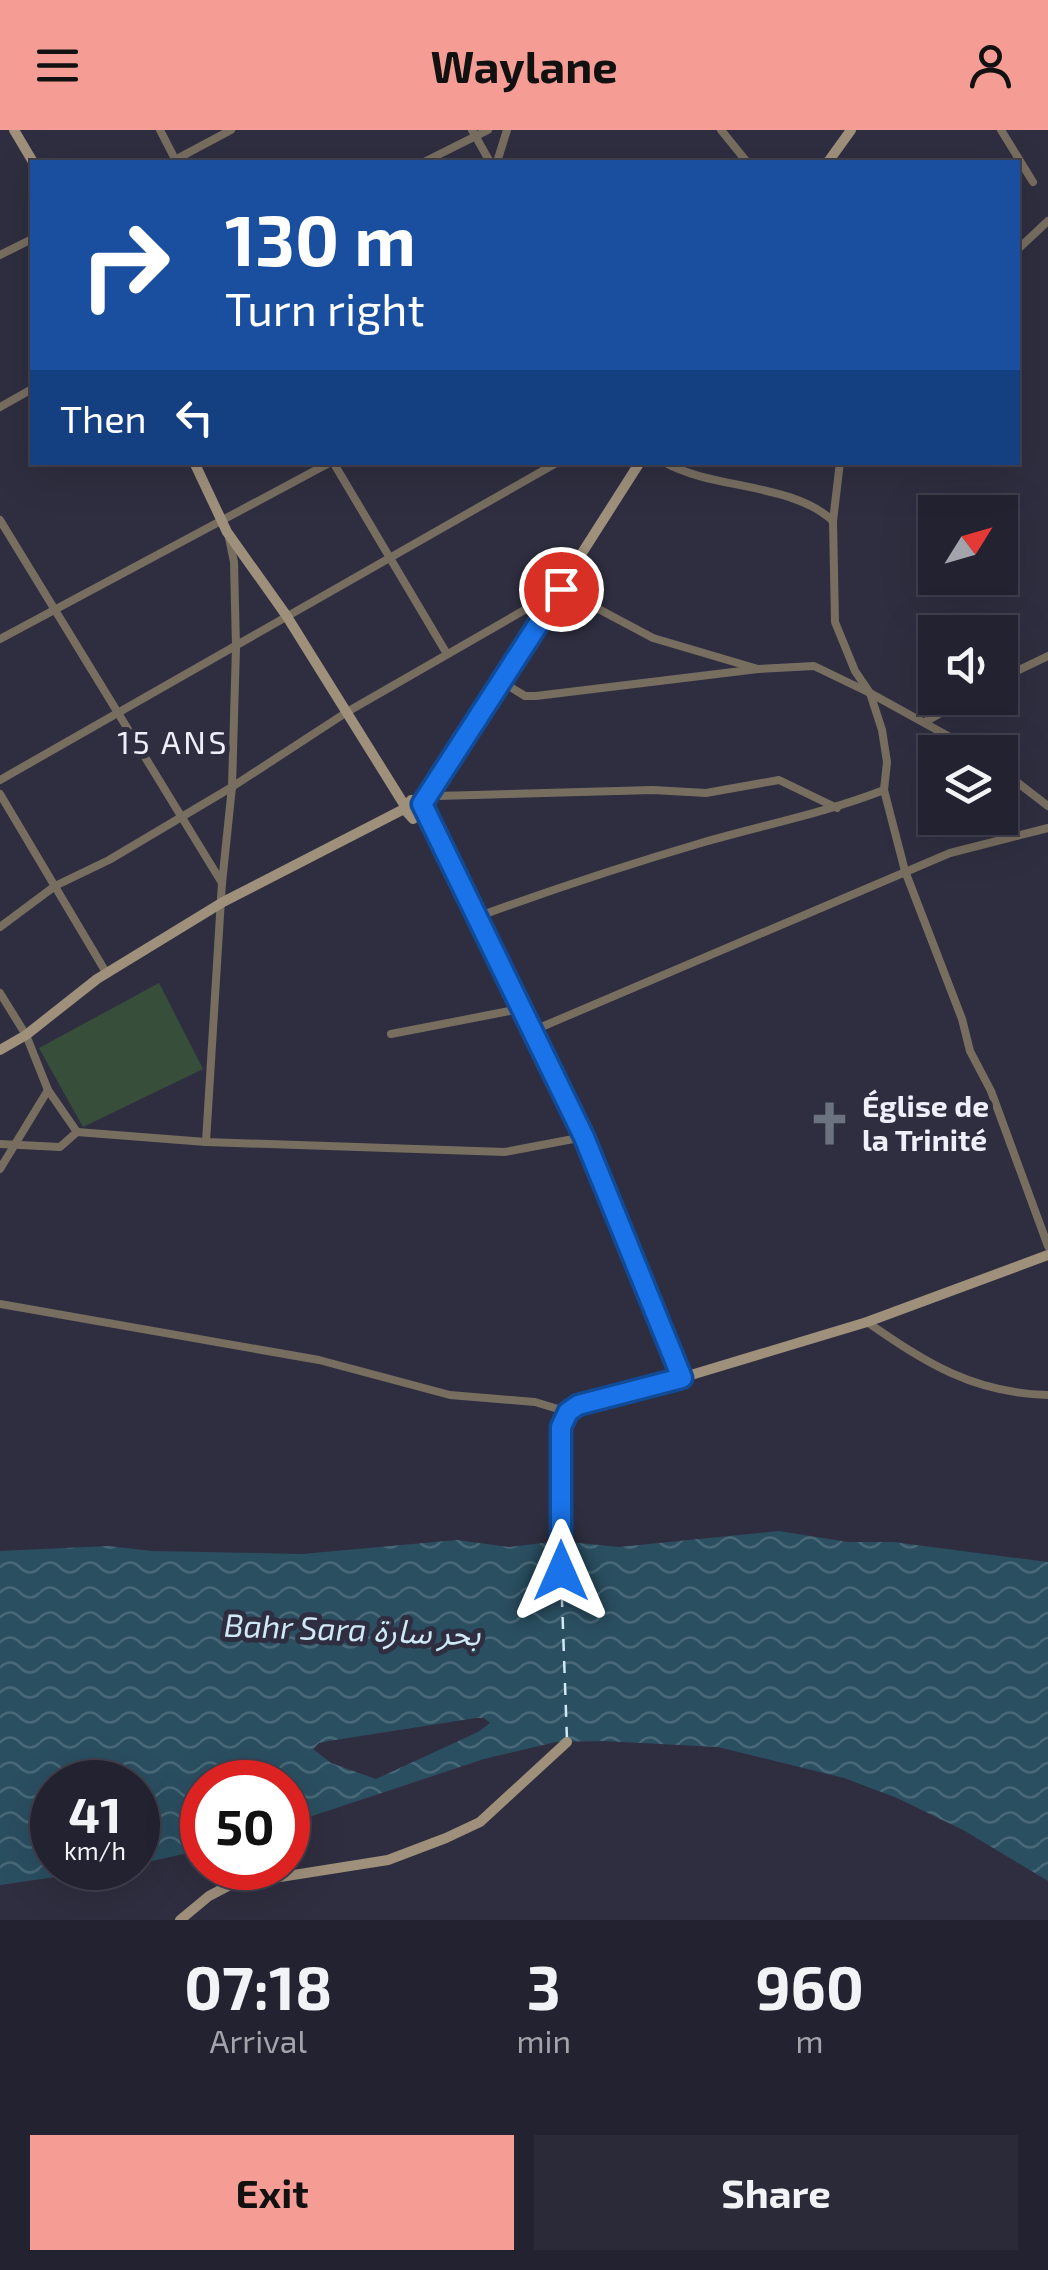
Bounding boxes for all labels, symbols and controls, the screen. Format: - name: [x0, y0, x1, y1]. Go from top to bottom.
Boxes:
- icon: menu: [30, 38, 85, 93]
- text: Waylane: [430, 38, 618, 92]
- icon: person: [963, 38, 1018, 93]
- text: 130 m: [225, 196, 416, 280]
- icon: right: [60, 200, 190, 330]
- text: Turn right: [225, 281, 425, 335]
- icon: left: [167, 390, 222, 445]
- text: Then: [60, 395, 147, 441]
- north arrow: [918, 495, 1018, 595]
- map controls: [918, 495, 1018, 835]
- pin: [519, 547, 604, 632]
- icon: arrive: [534, 562, 589, 617]
- button: sound: [918, 615, 1018, 715]
- district label: 15 ANS: [117, 722, 229, 760]
- button: layers: [918, 735, 1018, 835]
- place label: Église de la Trinité: [862, 1087, 989, 1157]
- church icon: Église de la Trinité: [805, 1100, 853, 1148]
- position arrow: [509, 1519, 613, 1623]
- water label: Bahr Sara بحر سارة: [223, 1605, 481, 1653]
- speed limit sign: 50: [180, 1760, 310, 1890]
- text: 41: [68, 1783, 122, 1843]
- text: km/h: [64, 1835, 126, 1865]
- text: 07:18: [184, 1950, 332, 2022]
- text: 3: [527, 1950, 561, 2022]
- text: 960: [755, 1950, 864, 2022]
- text: Arrival: [210, 2021, 307, 2059]
- text: min: [517, 2021, 571, 2059]
- text: m: [796, 2021, 824, 2059]
- button: Exit: [30, 2135, 514, 2250]
- button: Share: [534, 2135, 1018, 2250]

